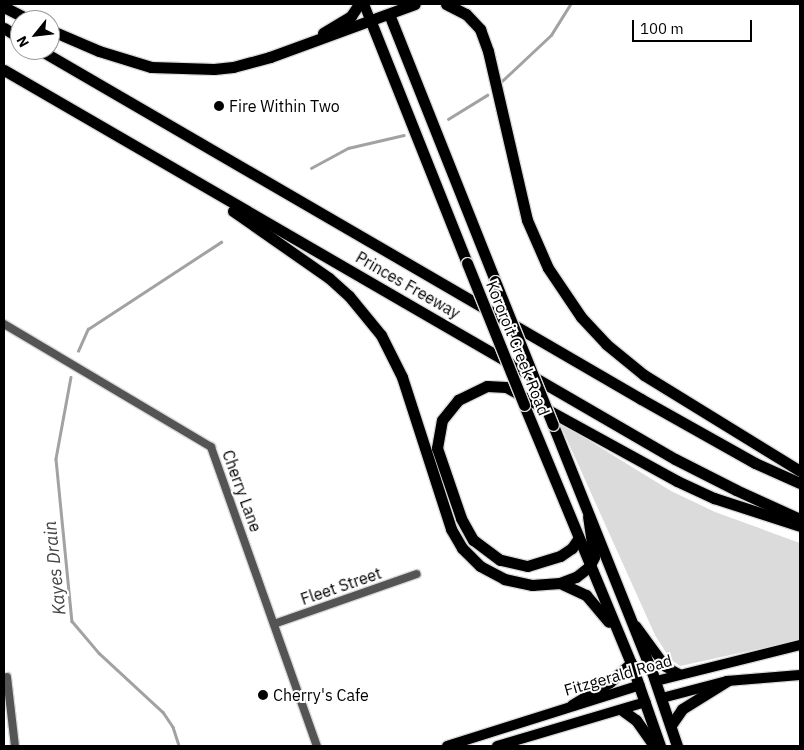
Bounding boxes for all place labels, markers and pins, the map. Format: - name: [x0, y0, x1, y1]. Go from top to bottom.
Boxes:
- place label: Fire Within Two: [229, 96, 340, 116]
- marker: Fire Within Two: [213, 100, 225, 112]
- place label: Cherry's Cafe: [273, 685, 369, 705]
- marker: Cherry's Cafe: [257, 689, 269, 701]

